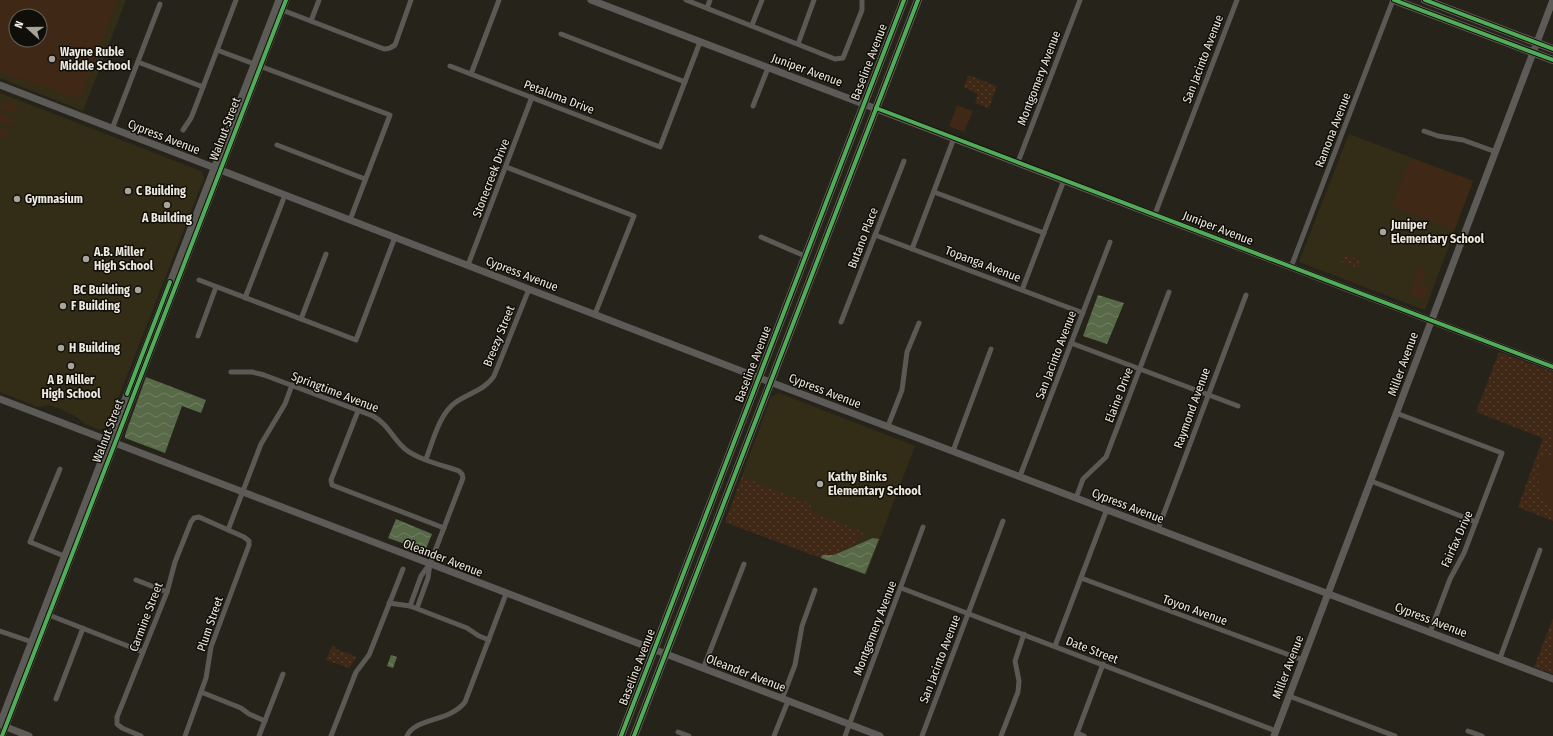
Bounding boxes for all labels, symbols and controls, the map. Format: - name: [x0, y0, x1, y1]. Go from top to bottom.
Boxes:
- north arrow: [8, 8, 48, 48]
- street label: San Jacinto Avenue: [1180, 13, 1226, 105]
- text: N: [12, 19, 26, 30]
- street label: Baseline Avenue: [848, 22, 890, 102]
- street label: Montgomery Avenue: [1015, 29, 1064, 127]
- place label: Wayne Ruble Middle School: [60, 45, 131, 73]
- street label: Juniper Avenue: [770, 51, 844, 89]
- marker: Wayne Ruble Middle School: [47, 54, 57, 64]
- street label: Petaluma Drive: [522, 77, 596, 117]
- street label: Ramona Avenue: [1312, 91, 1354, 169]
- street label: Walnut Street: [207, 95, 243, 163]
- street label: Cypress Avenue: [126, 117, 202, 157]
- street label: Stonecreek Drive: [470, 137, 512, 219]
- place label: C Building: [136, 184, 186, 198]
- marker: C Building: [123, 186, 133, 196]
- place label: Gymnasium: [25, 192, 83, 206]
- marker: Gymnasium: [12, 194, 22, 204]
- marker: A Building: [162, 200, 172, 210]
- street label: Butano Place: [845, 206, 881, 270]
- street label: Juniper Avenue: [1181, 208, 1255, 248]
- place label: A Building: [141, 211, 192, 225]
- place label: Juniper Elementary School: [1390, 218, 1485, 246]
- marker: Juniper Elementary School: [1378, 227, 1388, 237]
- street label: Topanga Avenue: [943, 243, 1023, 285]
- place label: A.B. Miller High School: [93, 245, 154, 273]
- marker: A.B. Miller High School: [81, 254, 91, 264]
- street label: Cypress Avenue: [484, 254, 560, 294]
- place label: BC Building: [73, 283, 130, 297]
- marker: BC Building: [133, 285, 143, 295]
- place label: F Building: [71, 299, 120, 313]
- marker: F Building: [58, 301, 68, 311]
- street label: Breezy Street: [480, 303, 518, 369]
- street label: San Jacinto Avenue: [1033, 309, 1079, 401]
- street label: Baseline Avenue: [732, 324, 774, 404]
- street label: Miller Avenue: [1385, 330, 1421, 398]
- place label: H Building: [69, 341, 120, 355]
- marker: H Building: [56, 343, 66, 353]
- marker: A B Miller High School: [66, 361, 76, 371]
- street label: Elaine Drive: [1102, 365, 1136, 425]
- street label: Raymond Avenue: [1171, 366, 1213, 450]
- street label: Springtime Avenue: [289, 369, 381, 415]
- street label: Cypress Avenue: [787, 371, 863, 411]
- place label: A B Miller High School: [42, 373, 101, 401]
- street label: Walnut Street: [90, 397, 126, 465]
- place label: Kathy Binks Elementary School: [828, 470, 922, 498]
- marker: Kathy Binks Elementary School: [815, 479, 825, 489]
- street label: Cypress Avenue: [1090, 486, 1166, 526]
- street label: Fairfax Drive: [1438, 509, 1476, 569]
- street label: Oleander Avenue: [401, 536, 485, 580]
- street label: Montgomery Avenue: [851, 579, 900, 677]
- street label: Carmine Street: [126, 580, 166, 654]
- street label: Toyon Avenue: [1161, 592, 1229, 628]
- street label: Plum Street: [194, 595, 226, 653]
- street label: Cypress Avenue: [1393, 600, 1469, 640]
- street label: San Jacinto Avenue: [917, 613, 963, 705]
- street label: Baseline Avenue: [616, 627, 658, 707]
- street label: Miller Avenue: [1269, 633, 1307, 701]
- street label: Date Street: [1064, 634, 1120, 666]
- street label: Oleander Avenue: [704, 651, 788, 695]

